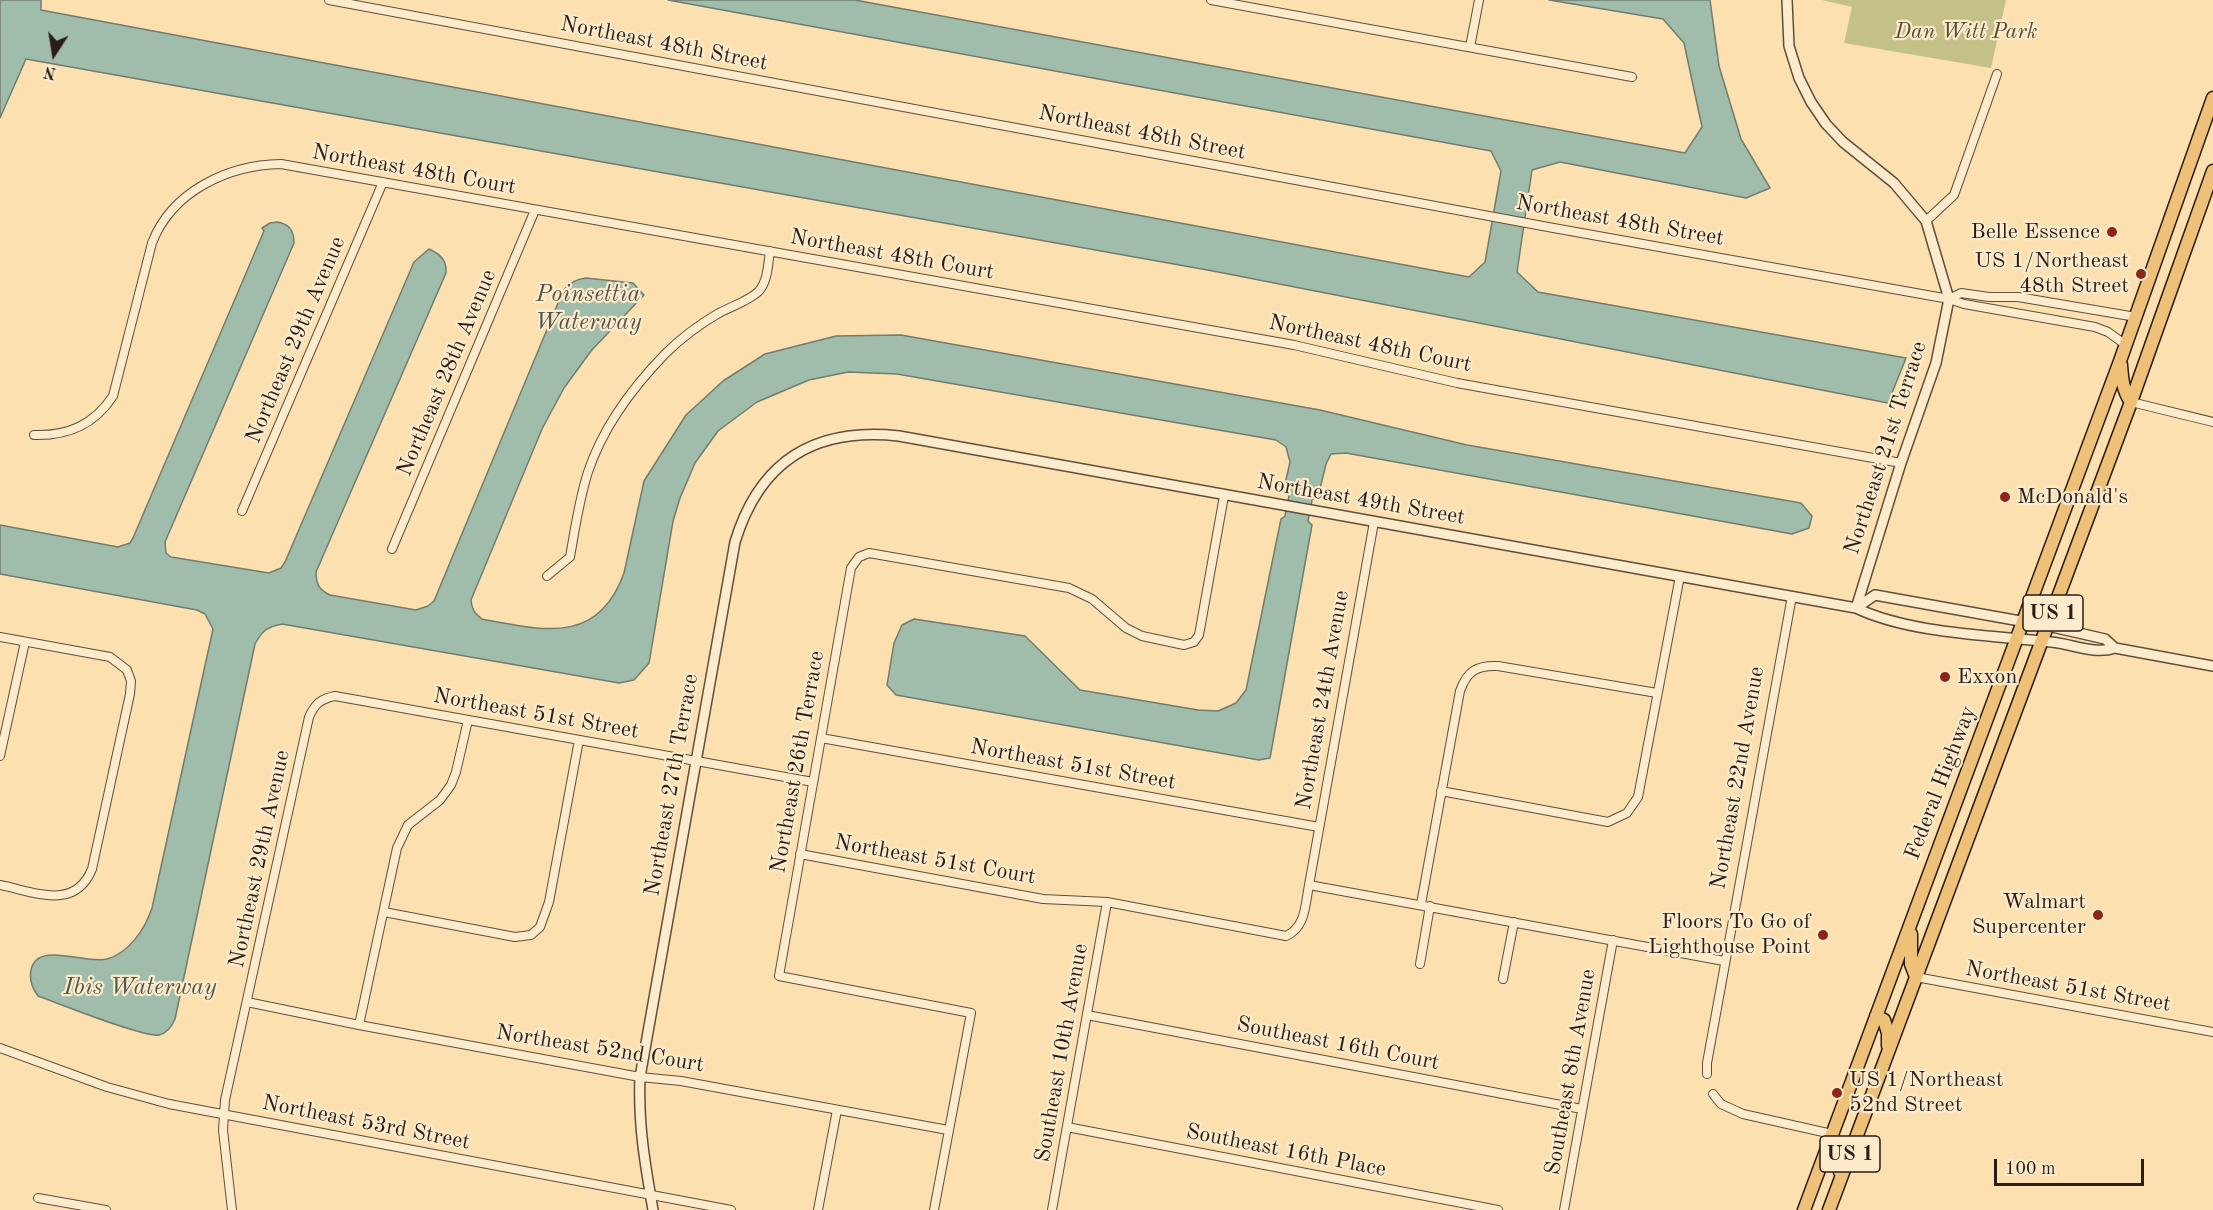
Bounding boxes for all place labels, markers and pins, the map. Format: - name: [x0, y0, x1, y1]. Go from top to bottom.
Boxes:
- place label: Belle Essence: [1971, 219, 2100, 245]
- marker: Belle Essence: [2105, 225, 2119, 239]
- place label: US 1/Northeast 48th Street: [1975, 248, 2129, 300]
- marker: US 1/Northeast 48th Street: [2134, 267, 2148, 281]
- place label: McDonald's: [2017, 484, 2128, 510]
- marker: McDonald's: [1998, 490, 2012, 504]
- place label: Exxon: [1957, 664, 2017, 690]
- marker: Exxon: [1938, 670, 1952, 684]
- place label: Walmart Supercenter: [1972, 889, 2086, 940]
- marker: Walmart Supercenter: [2091, 908, 2105, 922]
- place label: Floors To Go of Lighthouse Point: [1648, 909, 1811, 960]
- marker: Floors To Go of Lighthouse Point: [1816, 928, 1830, 942]
- place label: US 1/Northeast 52nd Street: [1849, 1067, 2003, 1118]
- marker: US 1/Northeast 52nd Street: [1830, 1086, 1844, 1100]

